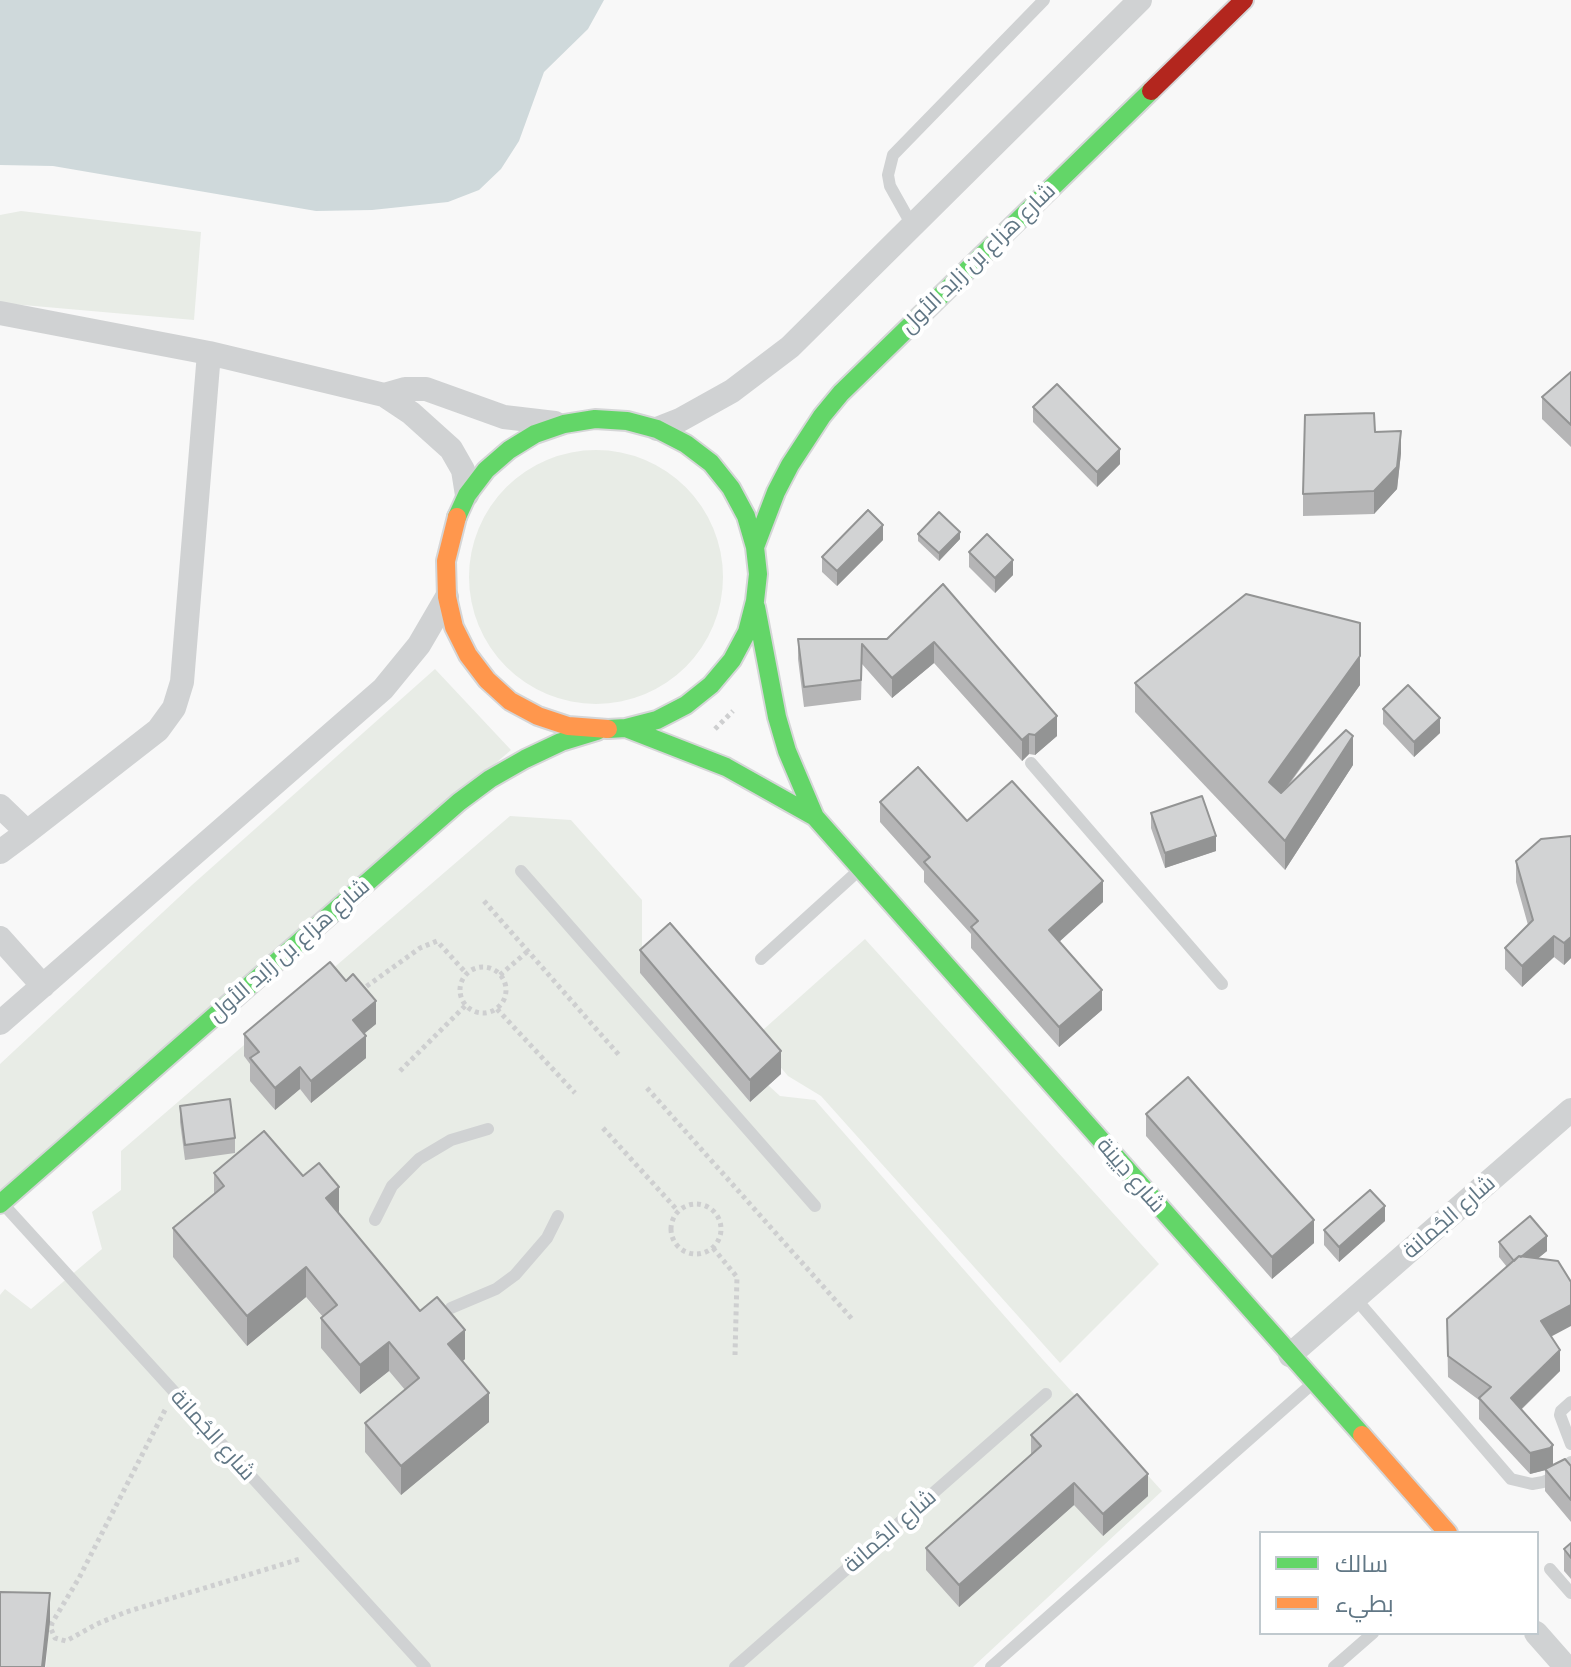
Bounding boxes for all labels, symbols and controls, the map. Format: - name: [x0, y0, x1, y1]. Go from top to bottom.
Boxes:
- street label: شارع هزاع بن زايد الأول: [895, 177, 1061, 339]
- street label: شارع هزاع بن زايد الأول: [203, 873, 375, 1027]
- street label: شارع دِيينة: [1091, 1132, 1171, 1218]
- street label: شارع الجُمانة: [1398, 1170, 1500, 1264]
- street label: شارع الجُمانة: [165, 1384, 261, 1486]
- street label: شارع الجُمانة: [839, 1484, 941, 1578]
- legend: [1259, 1531, 1539, 1635]
- text: سالك: [1335, 1548, 1388, 1577]
- text: بطيء: [1335, 1588, 1394, 1617]

